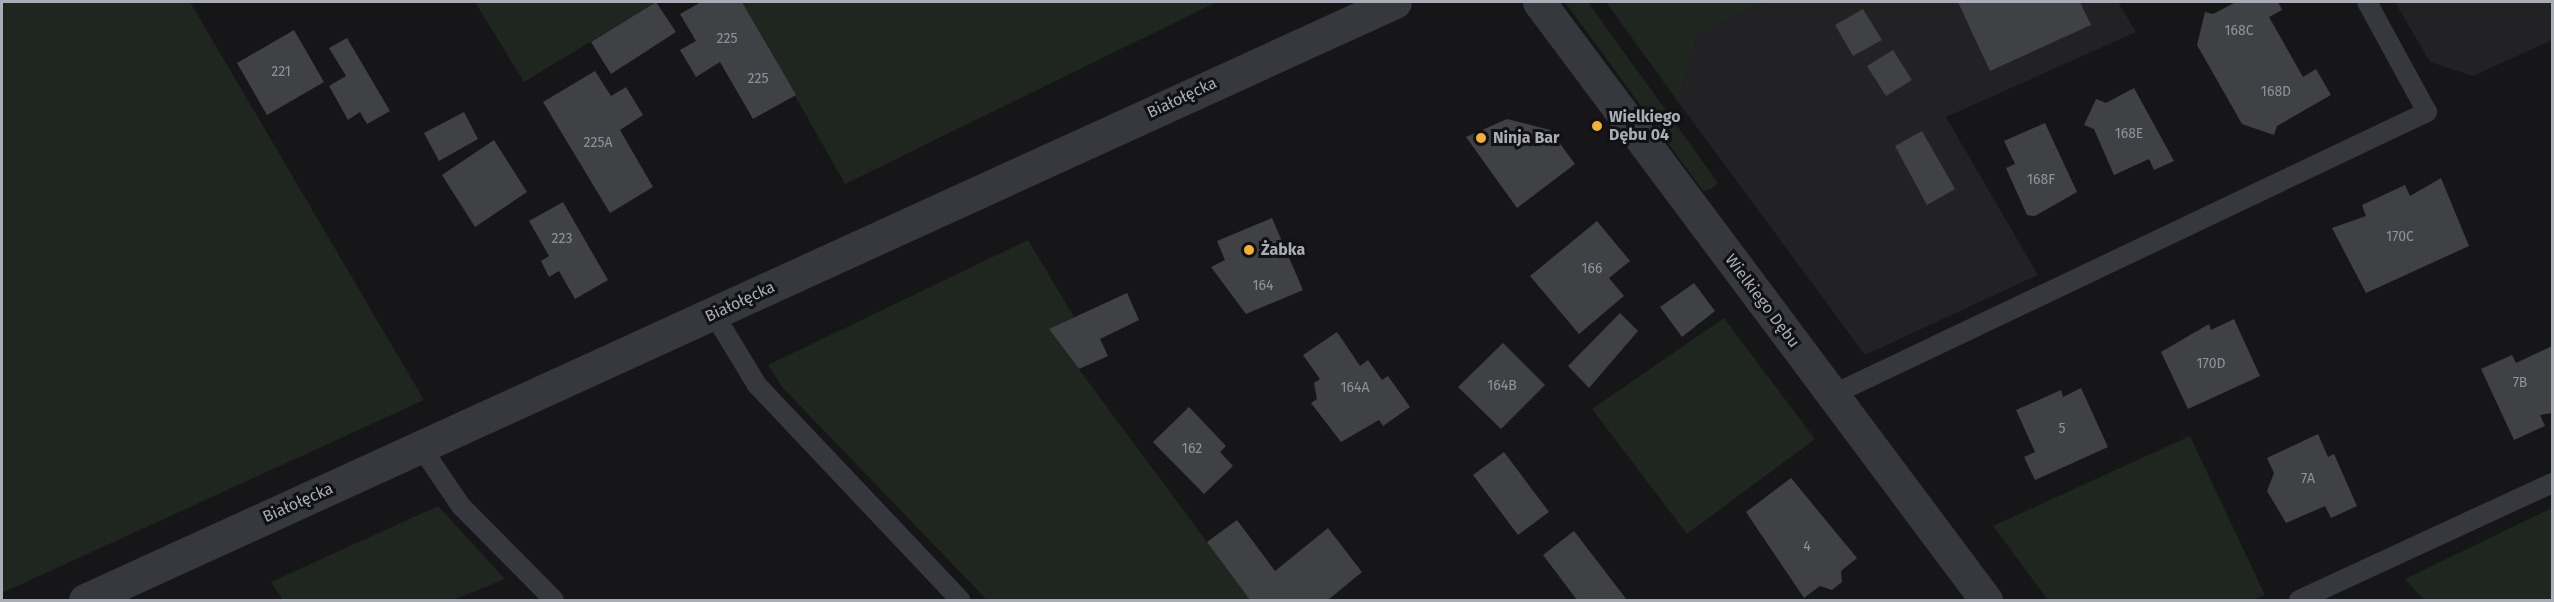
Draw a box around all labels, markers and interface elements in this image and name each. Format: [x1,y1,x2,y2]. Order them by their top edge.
house number: 168C [2224,23,2254,39]
house number: 225 [717,31,737,47]
house number: 221 [271,64,291,80]
house number: 225 [748,71,768,87]
street label: Białołęcka [1144,73,1220,123]
house number: 168D [2261,84,2291,100]
place label: Wielkiego Dębu 04 [1609,107,1681,145]
marker: Wielkiego Dębu 04 [1590,119,1604,133]
house number: 168E [2115,126,2143,142]
place label: Ninja Bar [1493,128,1559,148]
marker: Ninja Bar [1474,131,1488,145]
house number: 225A [584,135,612,151]
house number: 168F [2027,172,2055,188]
house number: 170C [2386,229,2414,245]
house number: 223 [552,231,572,247]
place label: Żabka [1261,240,1305,260]
marker: Żabka [1242,243,1256,257]
street label: Wielkiego Dębu [1721,250,1803,352]
house number: 166 [1582,261,1602,277]
street label: Białołęcka [702,277,778,327]
house number: 164 [1253,278,1273,294]
house number: 170D [2197,356,2225,372]
house number: 7B [2513,375,2527,391]
house number: 164B [1487,378,1517,394]
house number: 164A [1341,380,1369,396]
house number: 5 [2058,421,2066,437]
house number: 162 [1182,441,1202,457]
house number: 7A [2301,471,2315,487]
street label: Białołęcka [260,479,336,527]
house number: 4 [1803,539,1811,555]

